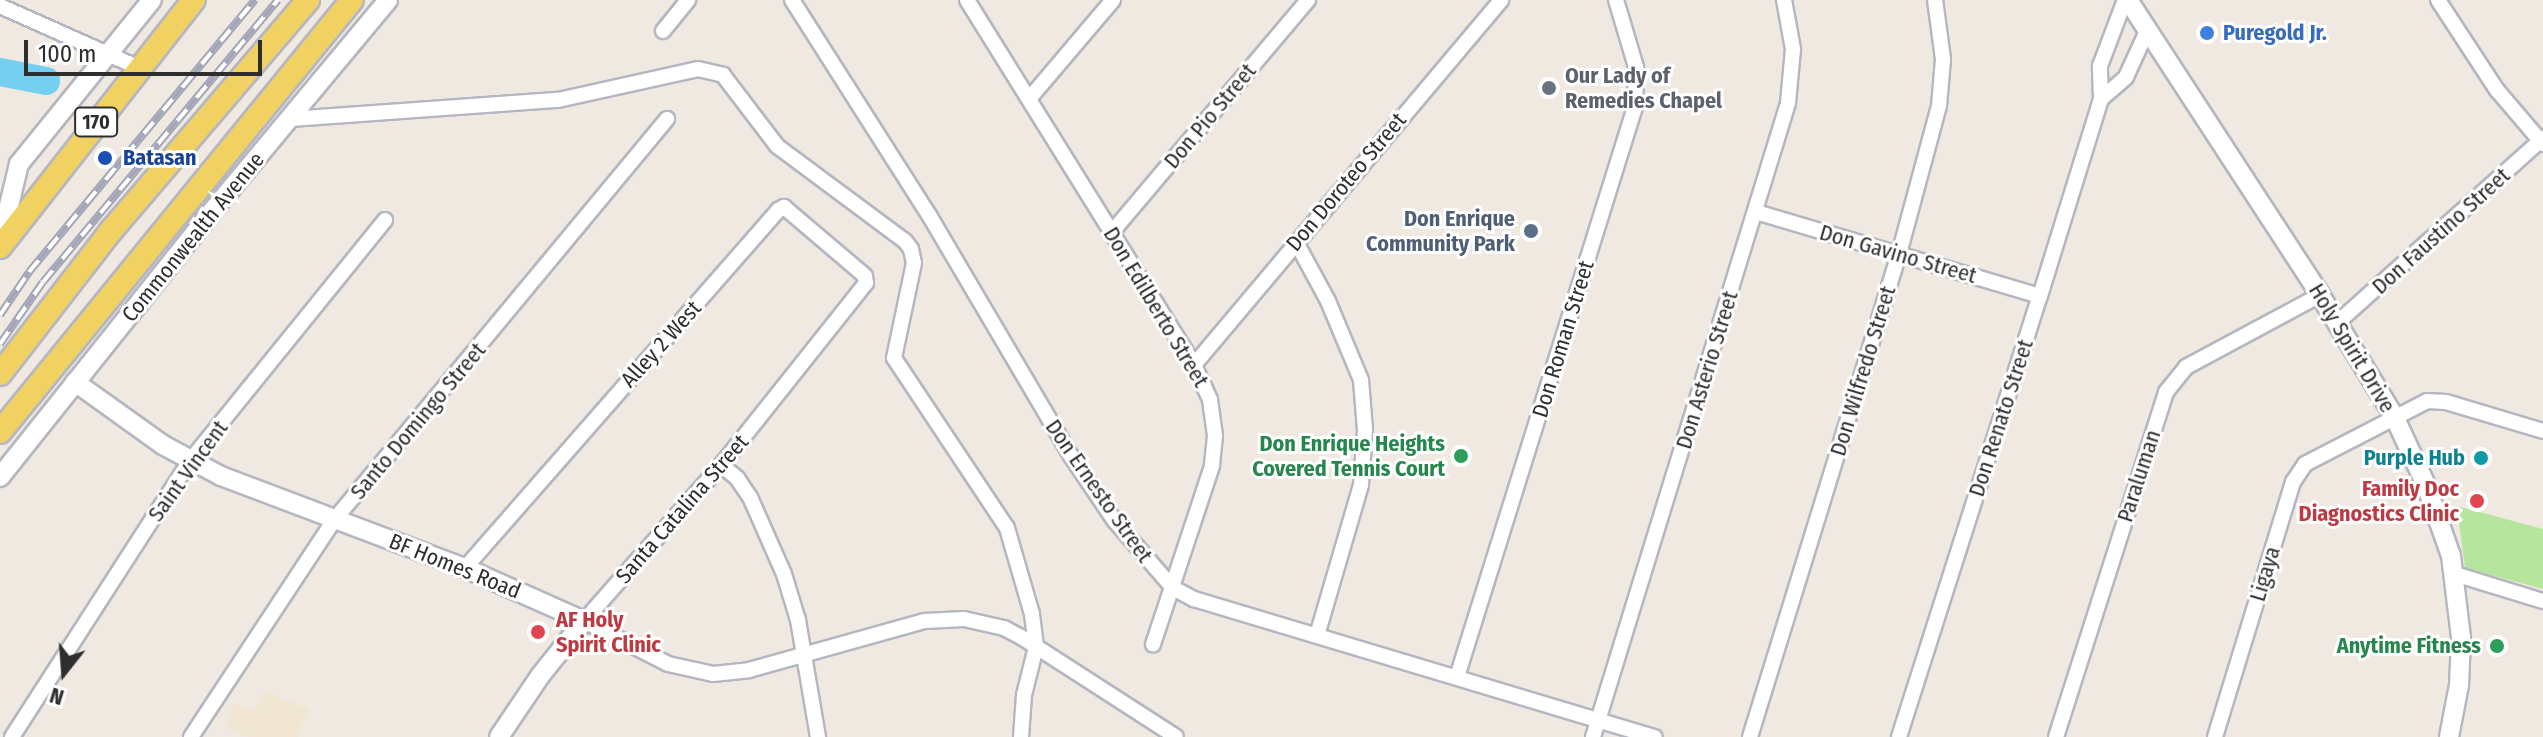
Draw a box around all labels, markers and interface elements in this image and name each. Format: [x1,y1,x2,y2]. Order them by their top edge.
place label: Puregold Jr. [2223,20,2327,46]
scale bar [28,24,266,74]
marker: Puregold Jr. [2198,24,2216,42]
text: 100 m [38,40,96,68]
street label: Don Pio Street [1158,58,1262,174]
place label: Our Lady of Remedies Chapel [1565,62,1722,114]
marker: Our Lady of Remedies Chapel [1540,79,1558,97]
road number: 170 [74,106,118,138]
street label: Don Doroteo Street [1280,107,1412,257]
place label: Batasan [123,145,197,171]
marker: Batasan [94,147,116,169]
street label: Commonwealth Avenue [116,147,270,327]
street label: Don Faustino Street [2367,162,2515,300]
place label: Don Enrique Community Park [1366,205,1515,256]
street label: Don Gavino Street [1817,219,1979,289]
street label: Don Edilberto Street [1098,222,1214,392]
marker: Don Enrique Community Park [1522,222,1540,240]
street label: Don Roman Street [1527,257,1599,421]
street label: Holy Spirit Drive [2303,279,2401,417]
street label: Don Wilfredo Street [1825,283,1901,459]
street label: Don Asterio Street [1670,288,1744,452]
street label: Alley 2 West [615,295,707,393]
street label: Don Renato Street [1963,336,2039,500]
street label: Santo Domingo Street [345,337,491,505]
street label: Don Ernesto Street [1040,414,1158,568]
street label: Saint Vincent [143,415,233,527]
street label: Paraluman [2112,427,2166,525]
street label: Santa Catalina Street [610,429,754,589]
place label: Don Enrique Heights Covered Tennis Court [1252,430,1445,482]
place label: Purple Hub [2364,445,2465,471]
marker: Don Enrique Heights Covered Tennis Court [1452,447,1470,465]
marker: Purple Hub [2472,449,2490,467]
place label: Family Doc Diagnostics Clinic [2299,475,2459,526]
marker: Family Doc Diagnostics Clinic [2466,490,2488,512]
street label: BF Homes Road [385,528,525,604]
street label: Ligaya [2244,543,2286,605]
place label: AF Holy Spirit Clinic [556,606,661,658]
marker: AF Holy Spirit Clinic [527,621,549,643]
north arrow [24,633,104,713]
place label: Anytime Fitness [2337,633,2481,659]
marker: Anytime Fitness [2488,637,2506,655]
text: N [47,682,67,711]

